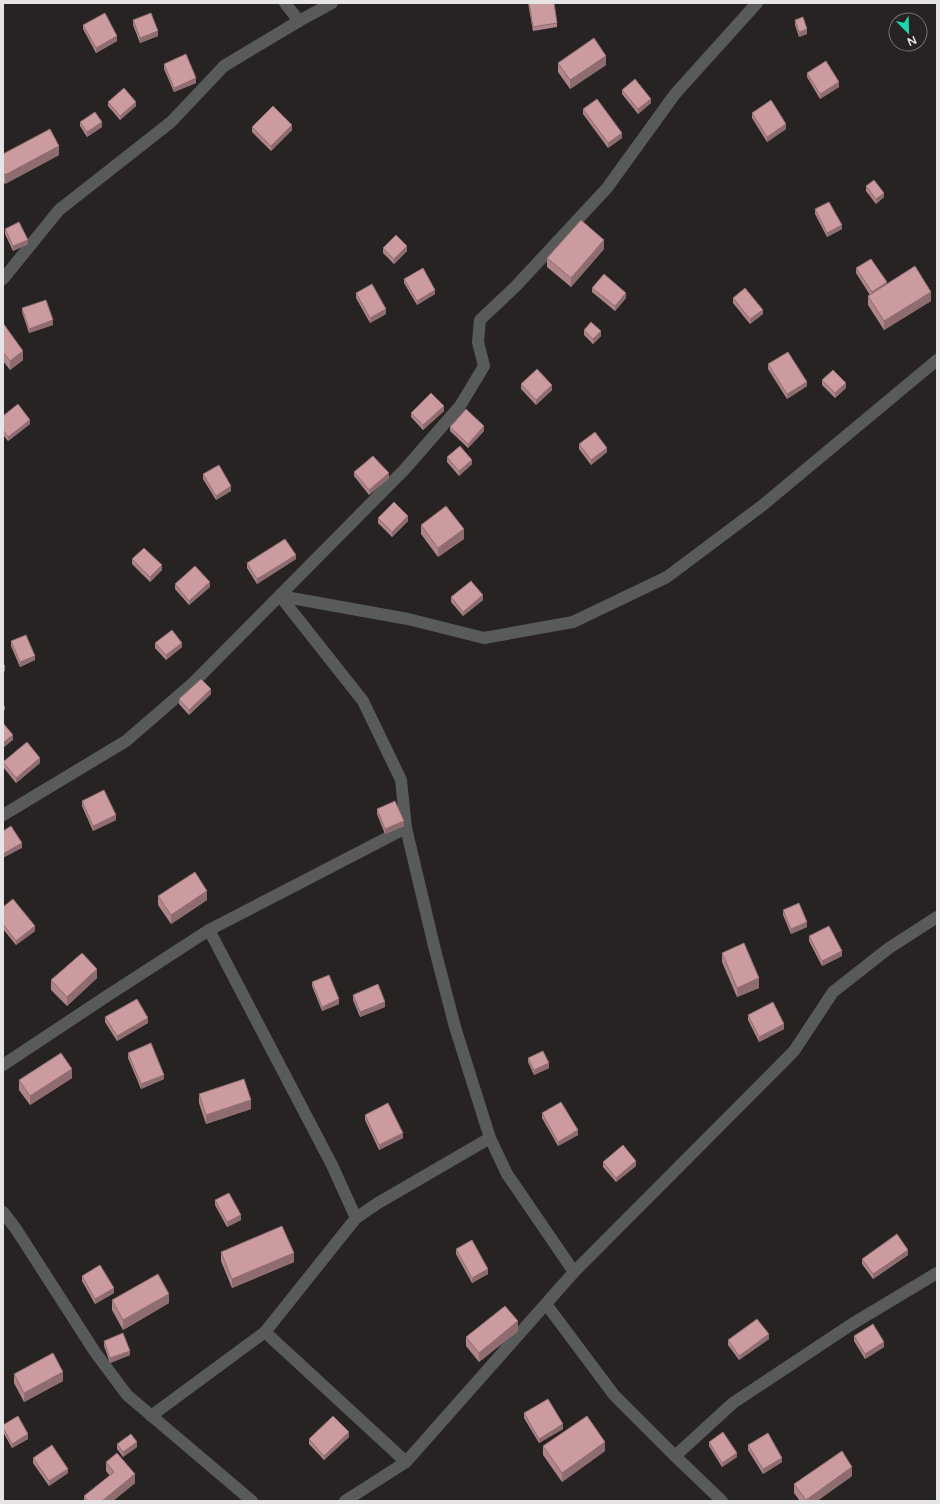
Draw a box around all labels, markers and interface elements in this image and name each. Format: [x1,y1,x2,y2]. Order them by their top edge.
north arrow [888,12,928,52]
text: N [905,33,918,48]

